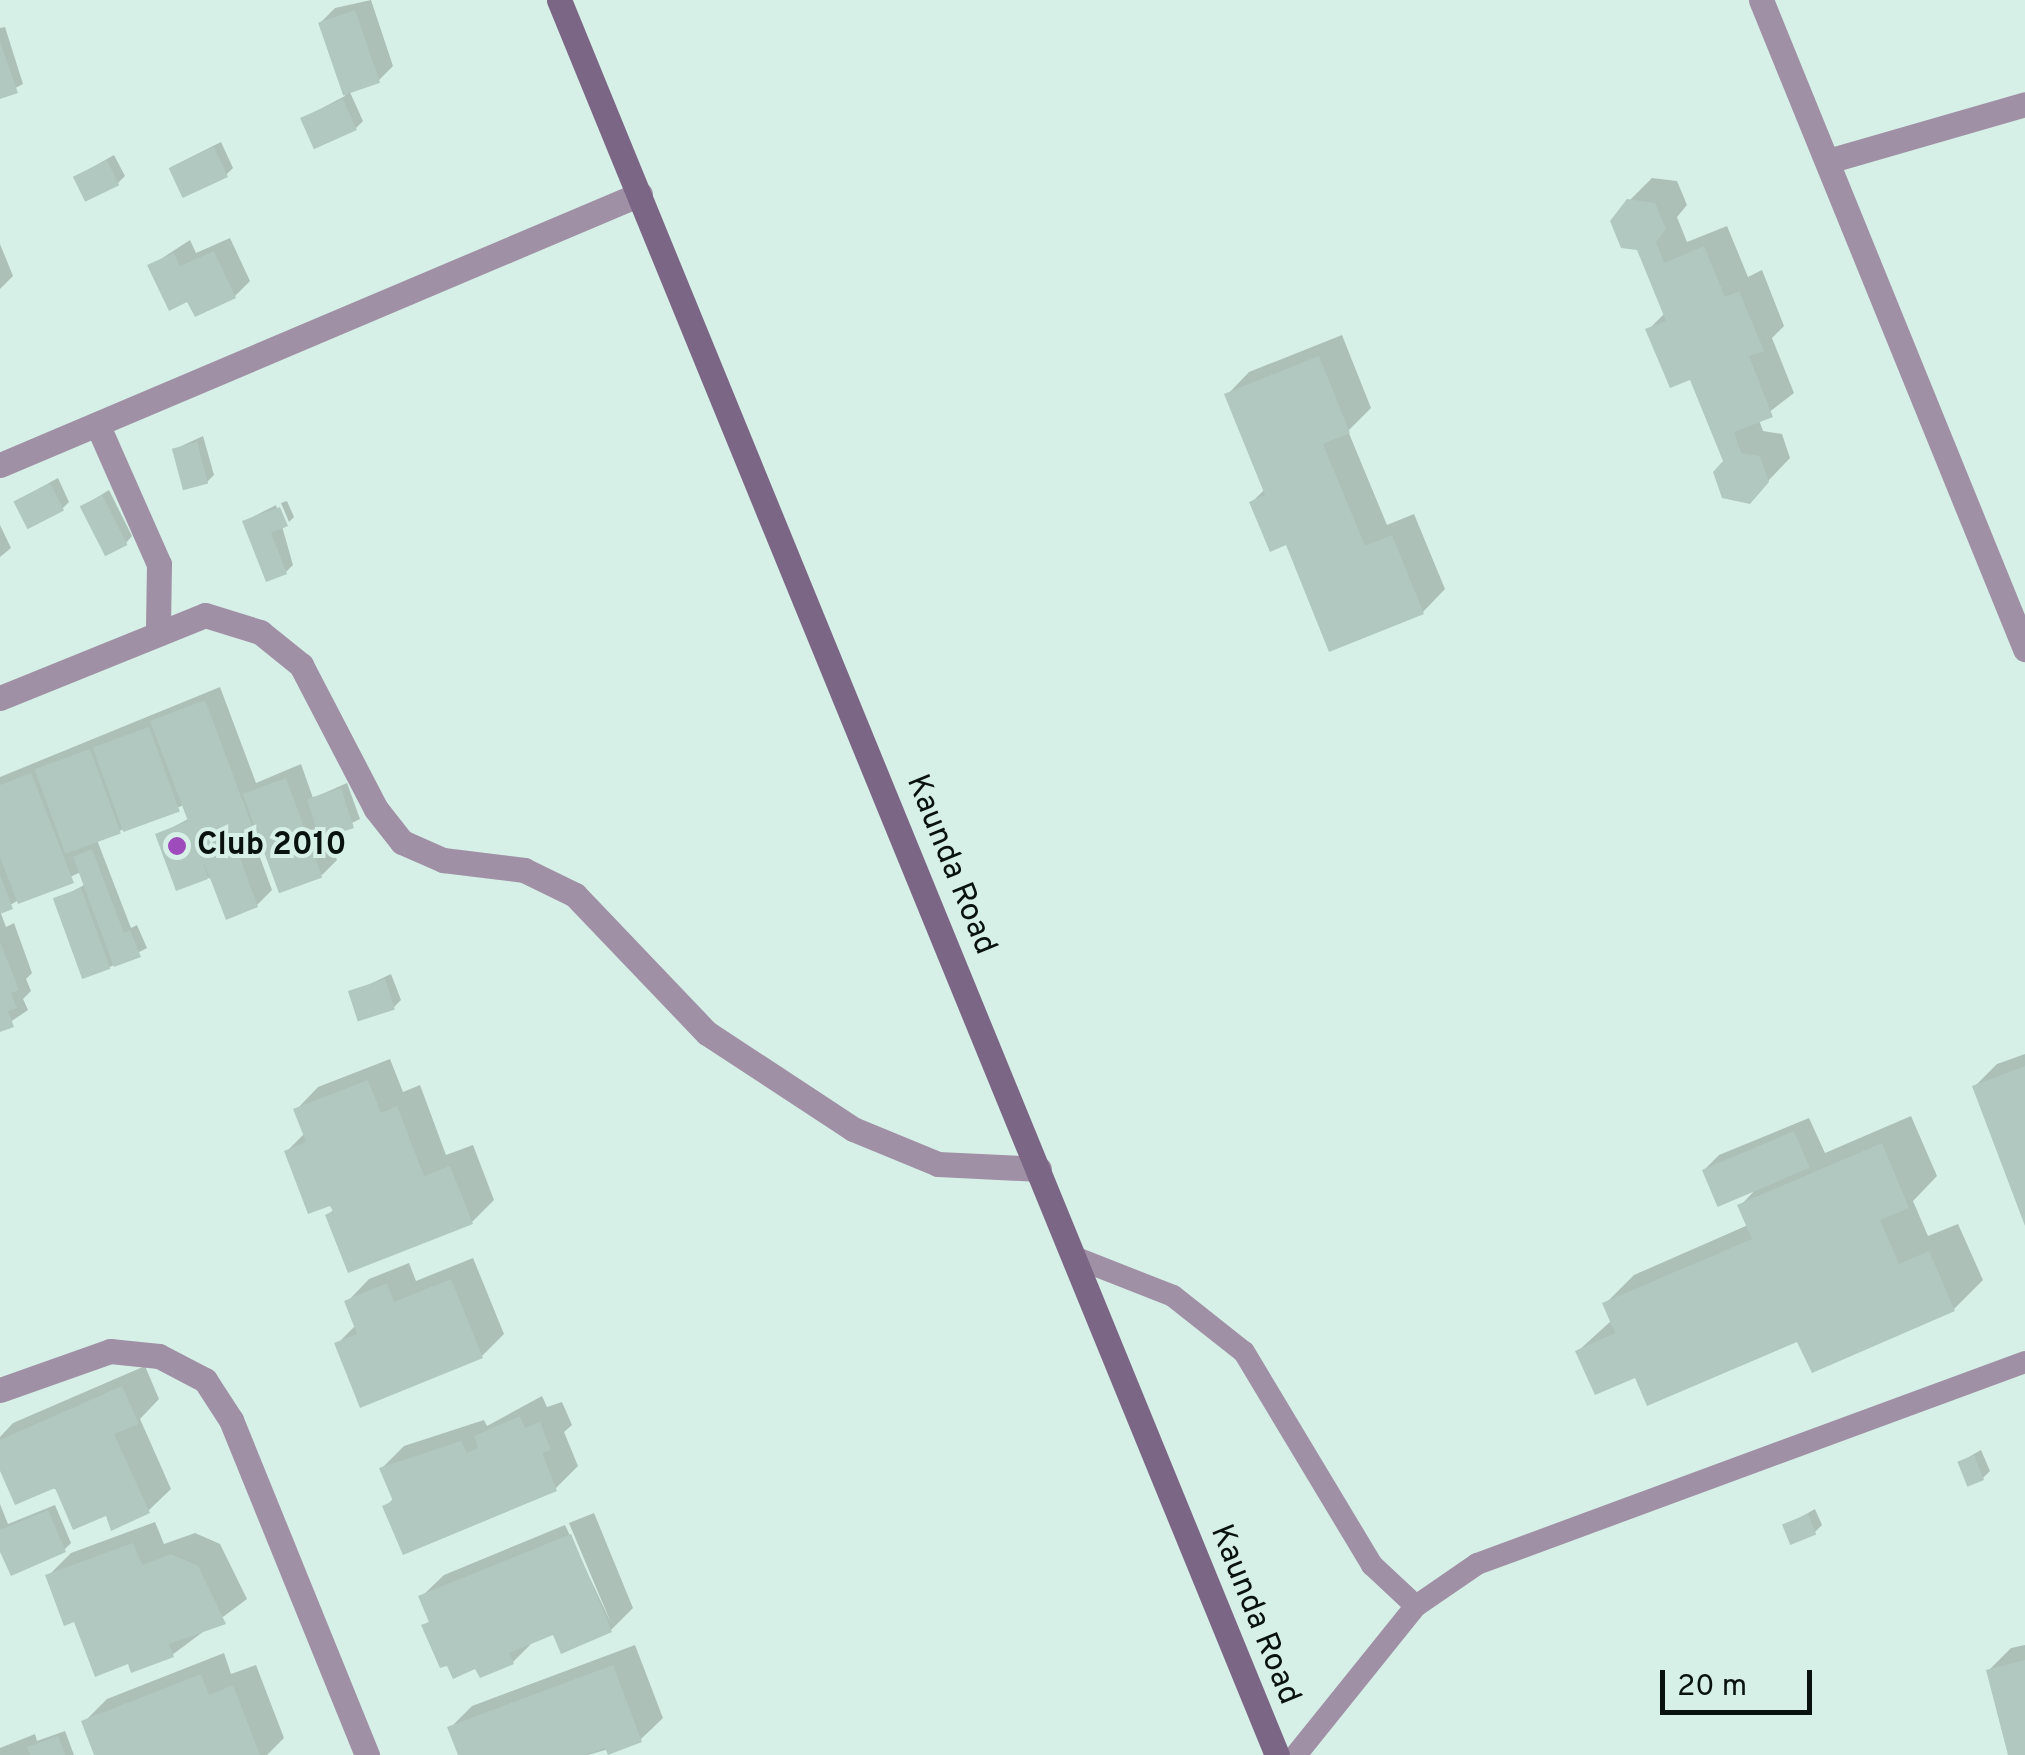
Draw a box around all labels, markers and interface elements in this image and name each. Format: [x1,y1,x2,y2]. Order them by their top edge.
street label: Kaunda Road [896,769,1004,961]
place label: Club 2010 [197,827,347,865]
marker: Club 2010 [166,835,188,857]
street label: Kaunda Road [1200,1519,1308,1711]
scale bar [1665,1650,1818,1712]
text: 20 m [1677,1669,1747,1706]

